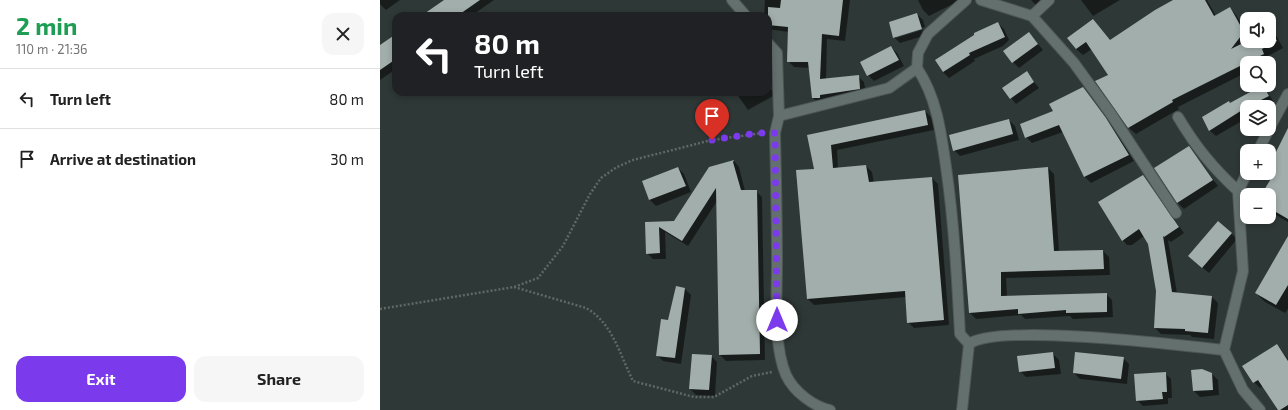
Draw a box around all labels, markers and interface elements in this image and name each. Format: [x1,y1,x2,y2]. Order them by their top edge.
text: 2 min [16,11,77,40]
map controls [1240,12,1276,224]
button: sound [1240,12,1276,48]
button: close [322,13,364,55]
text: 80 m [474,26,540,60]
icon: left [408,28,460,80]
text: 110 m · 21:36 [16,41,88,57]
button: search [1240,56,1276,92]
text: Turn left [474,60,544,82]
icon: left [16,88,38,110]
text: Turn left [50,90,111,108]
text: 80 m [329,90,364,108]
pin [695,99,729,140]
button: layers [1240,100,1276,136]
icon: arrive [701,105,723,127]
button: + [1240,144,1276,180]
icon: arrive [16,148,38,170]
text: Arrive at destination [50,150,196,168]
text: 30 m [330,150,364,168]
button: − [1240,188,1276,224]
position arrow [756,299,798,341]
button: Exit [16,356,186,402]
button: Share [194,356,364,402]

